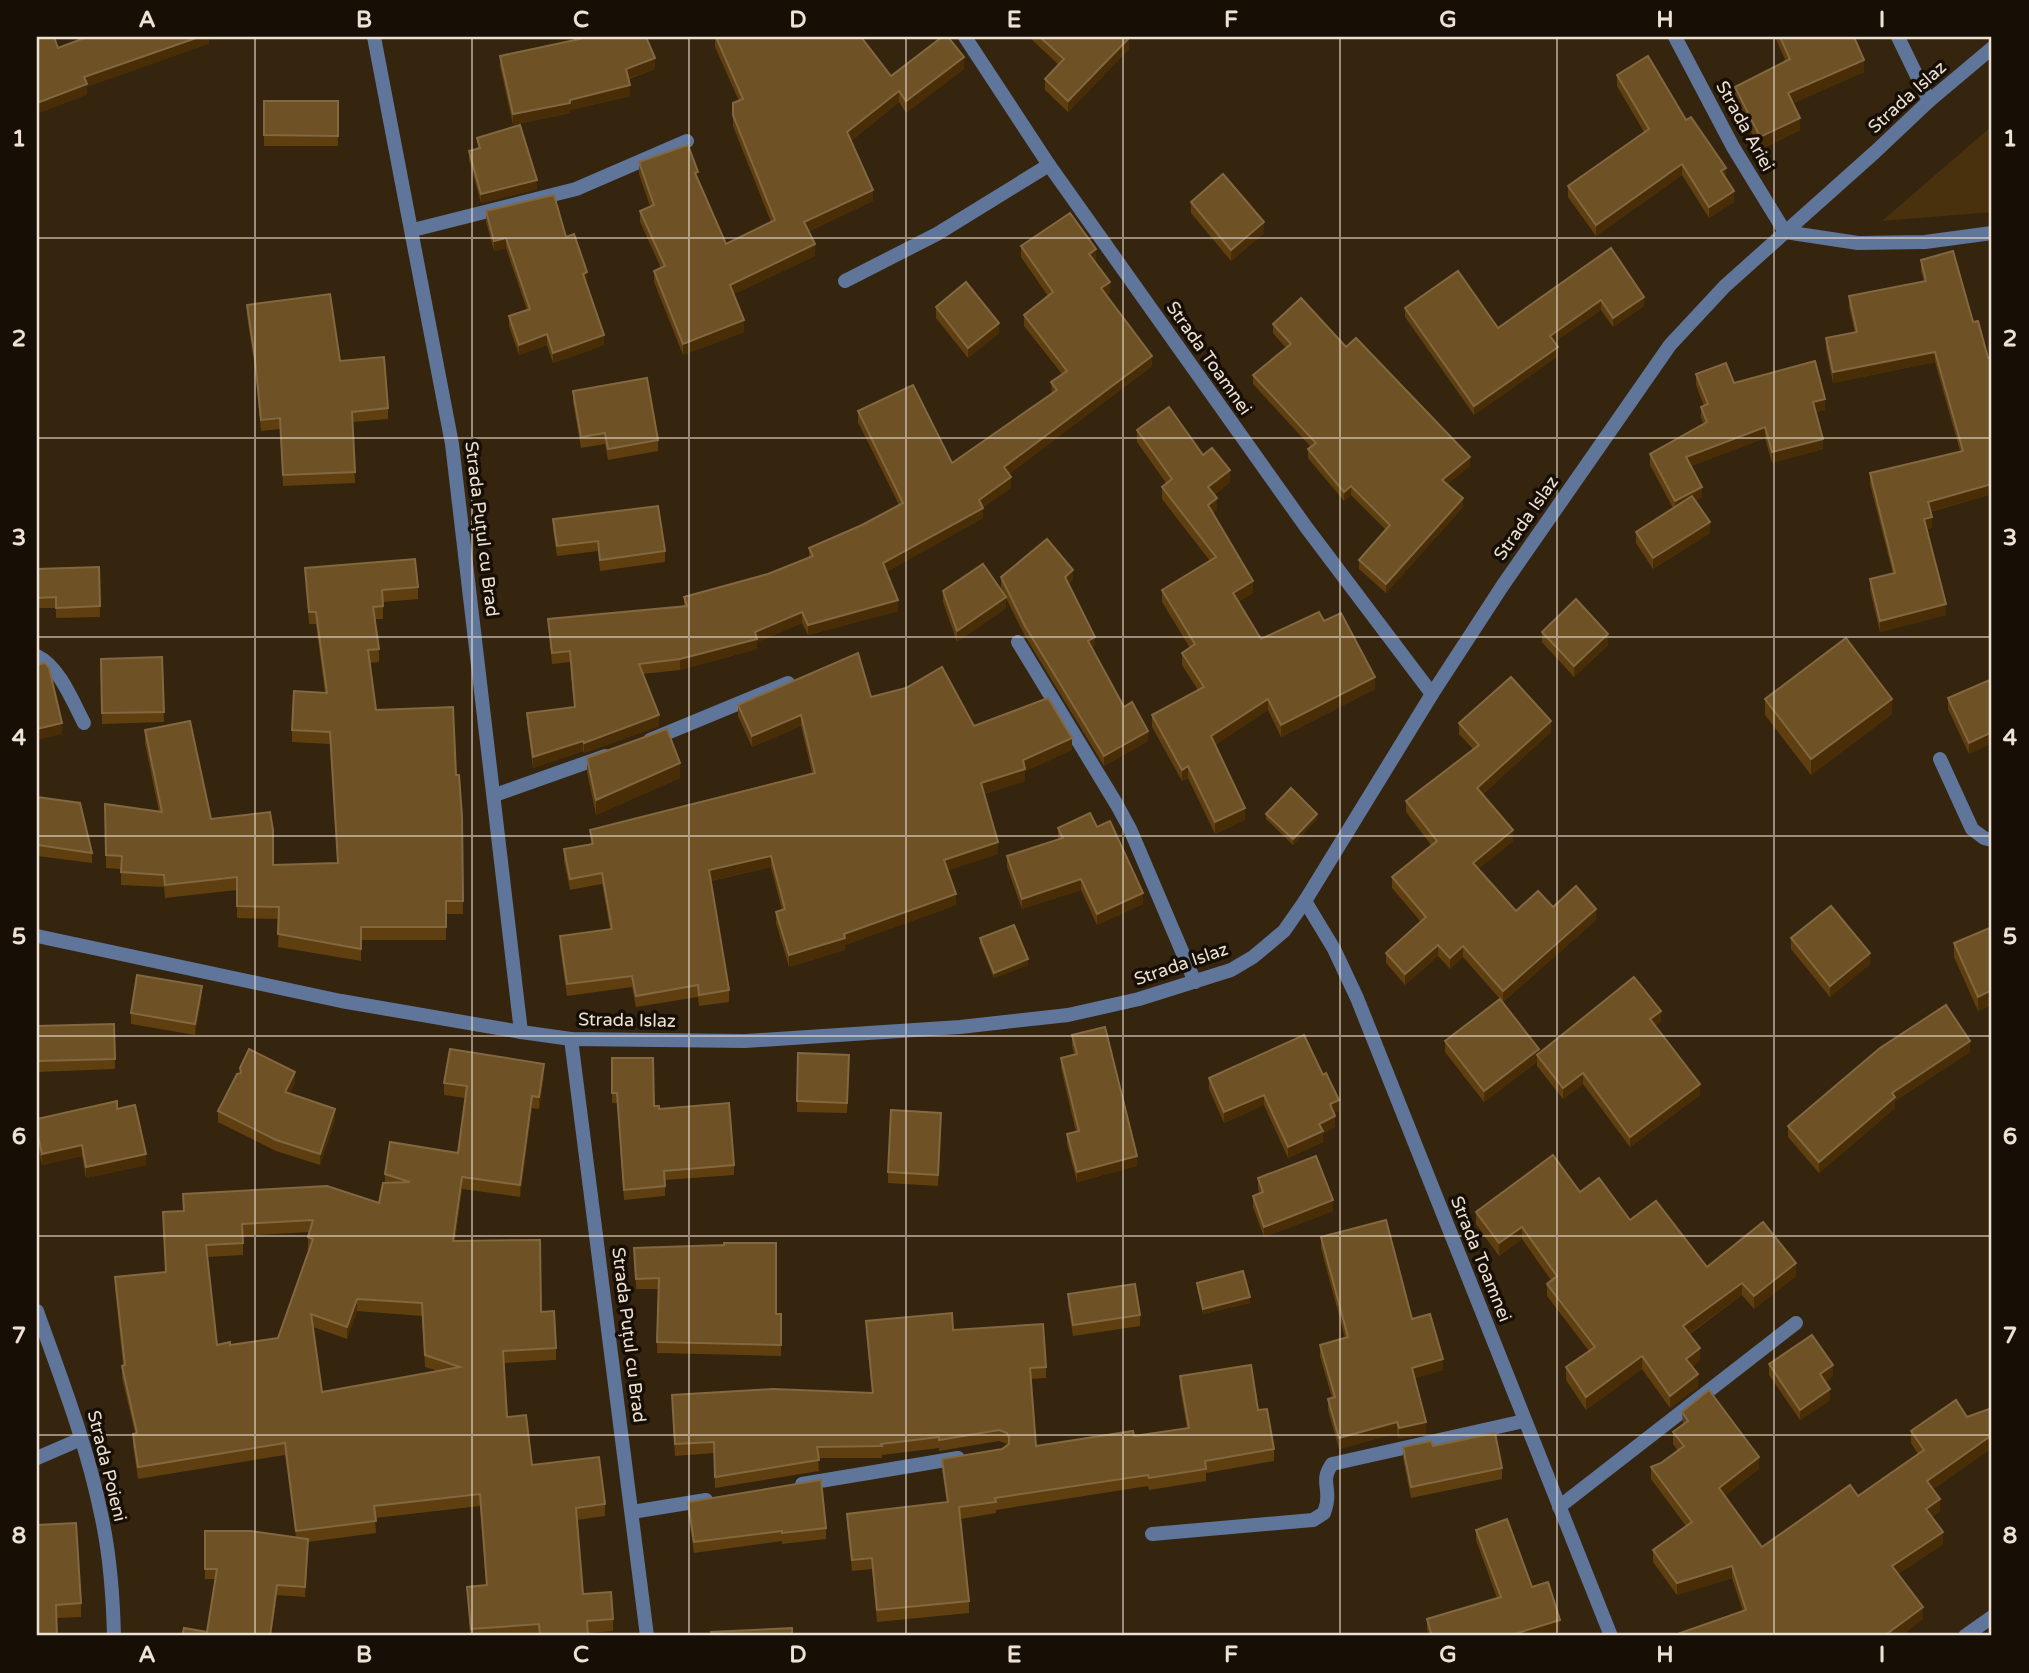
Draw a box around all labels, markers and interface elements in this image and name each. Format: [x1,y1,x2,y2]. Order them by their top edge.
text: A [138,6,156,34]
text: B [356,6,372,34]
text: C [573,6,589,34]
text: D [789,6,807,34]
text: E [1007,6,1021,34]
text: F [1224,6,1238,34]
text: G [1439,6,1457,34]
text: H [1656,6,1674,34]
text: I [1879,6,1885,34]
street label: Strada Islaz [1863,56,1951,138]
street label: Strada Ariei [1711,77,1779,175]
text: 1 [12,125,26,153]
text: 1 [2003,125,2017,153]
street label: Strada Toamnei [1162,297,1256,419]
text: 2 [12,325,26,353]
text: 2 [2003,325,2017,353]
street label: Strada Puțul cu Brad [460,440,504,618]
street label: Strada Islaz [1489,472,1563,564]
text: 3 [12,524,26,552]
text: 3 [2003,524,2017,552]
text: 4 [12,724,27,752]
text: 4 [2003,724,2018,752]
text: 5 [12,923,26,951]
text: 5 [2003,923,2017,951]
street label: Strada Islaz [1131,938,1231,990]
street label: Strada Islaz [578,1008,676,1032]
text: 6 [12,1123,26,1151]
text: 6 [2003,1123,2017,1151]
street label: Strada Toamnei [1446,1193,1516,1325]
street label: Strada Puțul cu Brad [607,1246,651,1424]
text: 7 [12,1322,26,1350]
text: 7 [2003,1322,2017,1350]
street label: Strada Poieni [83,1408,131,1524]
text: 8 [12,1522,26,1550]
text: 8 [2003,1522,2017,1550]
text: A [138,1641,156,1669]
text: B [356,1641,372,1669]
text: C [573,1641,589,1669]
text: D [789,1641,807,1669]
text: E [1007,1641,1021,1669]
text: F [1224,1641,1238,1669]
text: G [1439,1641,1457,1669]
text: H [1656,1641,1674,1669]
text: I [1879,1641,1885,1669]

